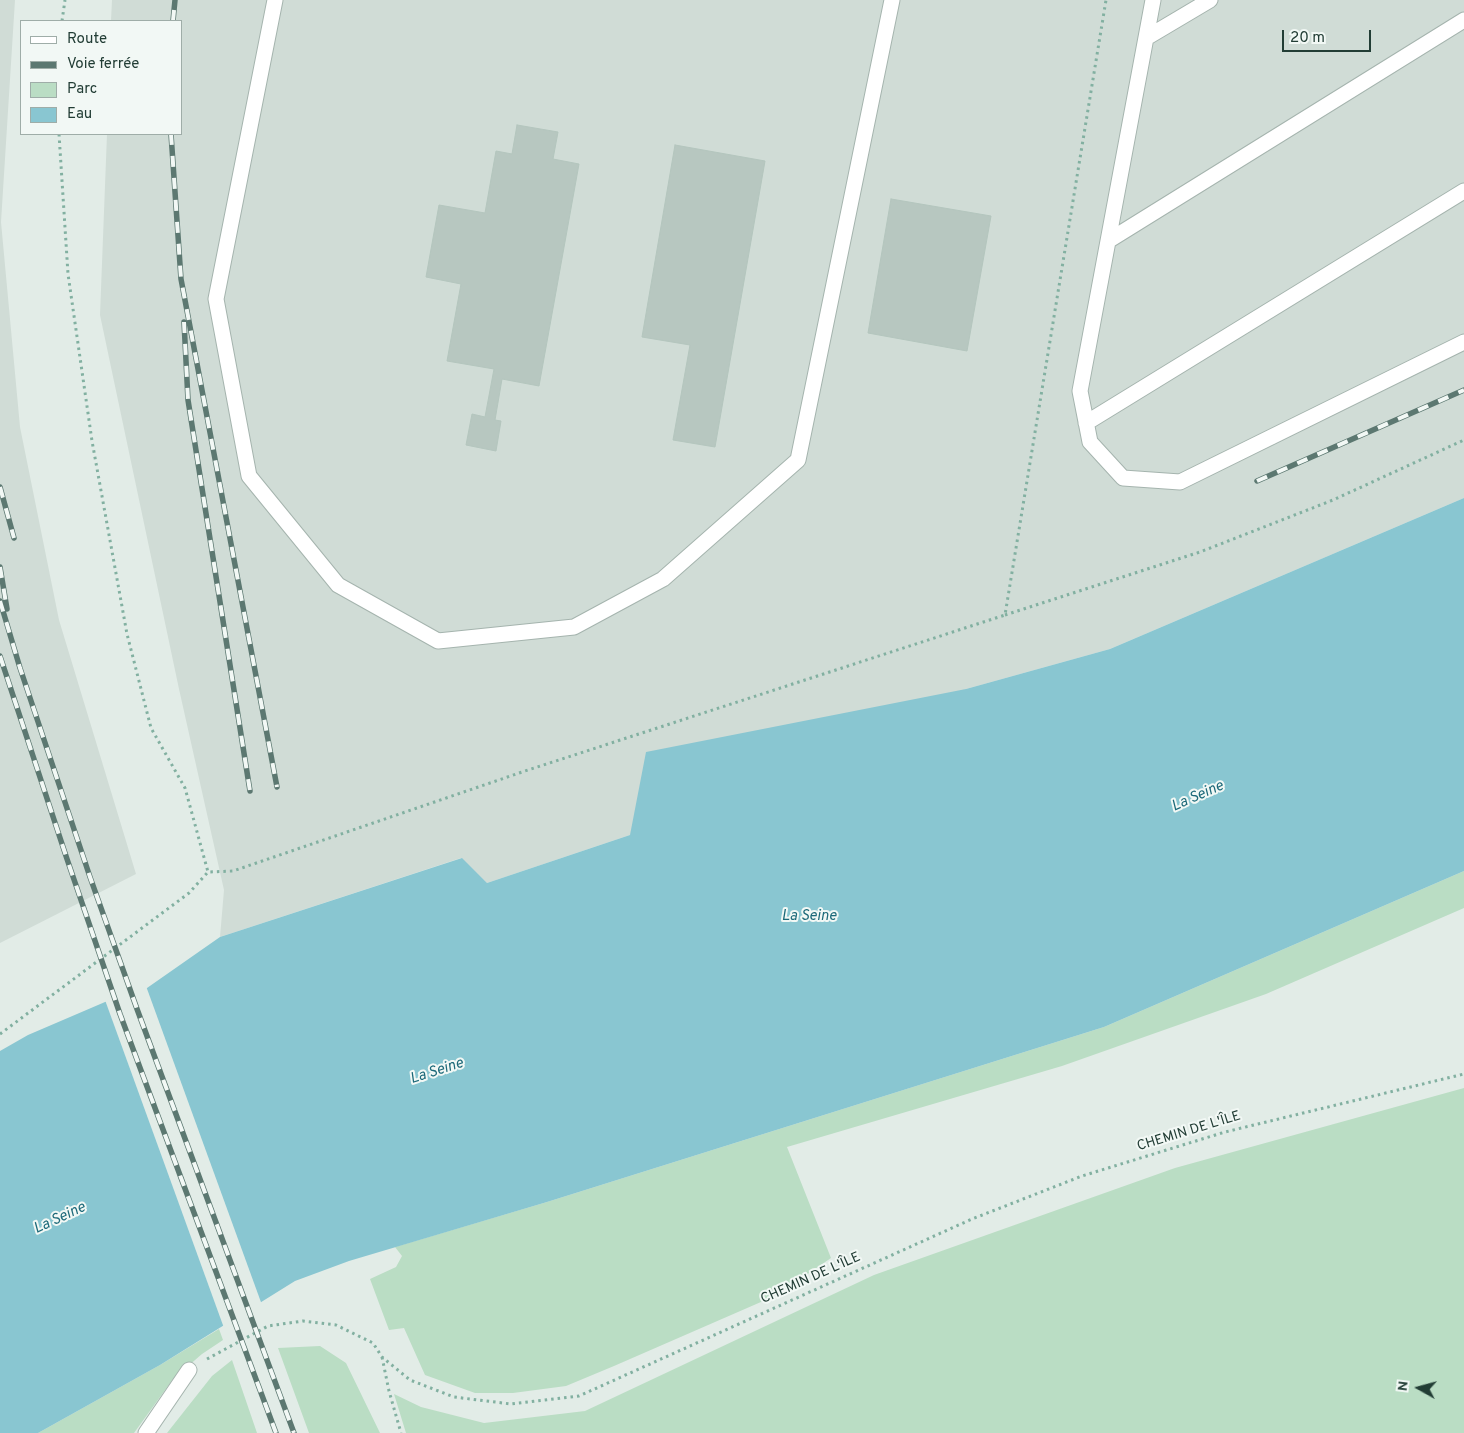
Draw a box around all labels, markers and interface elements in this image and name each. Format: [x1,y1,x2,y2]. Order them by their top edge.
legend [20,20,182,135]
scale bar [1284,20,1373,52]
text: 20 m [1290,29,1325,48]
text: Route [67,30,107,49]
text: Voie ferrée [67,55,139,74]
text: Parc [67,80,97,99]
text: Eau [67,105,92,124]
water label: La Seine [1169,778,1227,816]
water label: La Seine [782,908,836,926]
water label: La Seine [408,1055,466,1089]
street label: CHEMIN DE L'ÎLE [1135,1108,1243,1156]
water label: La Seine [31,1199,89,1239]
street label: CHEMIN DE L'ÎLE [759,1249,863,1309]
north arrow [1394,1363,1444,1413]
text: N [1395,1380,1413,1392]

